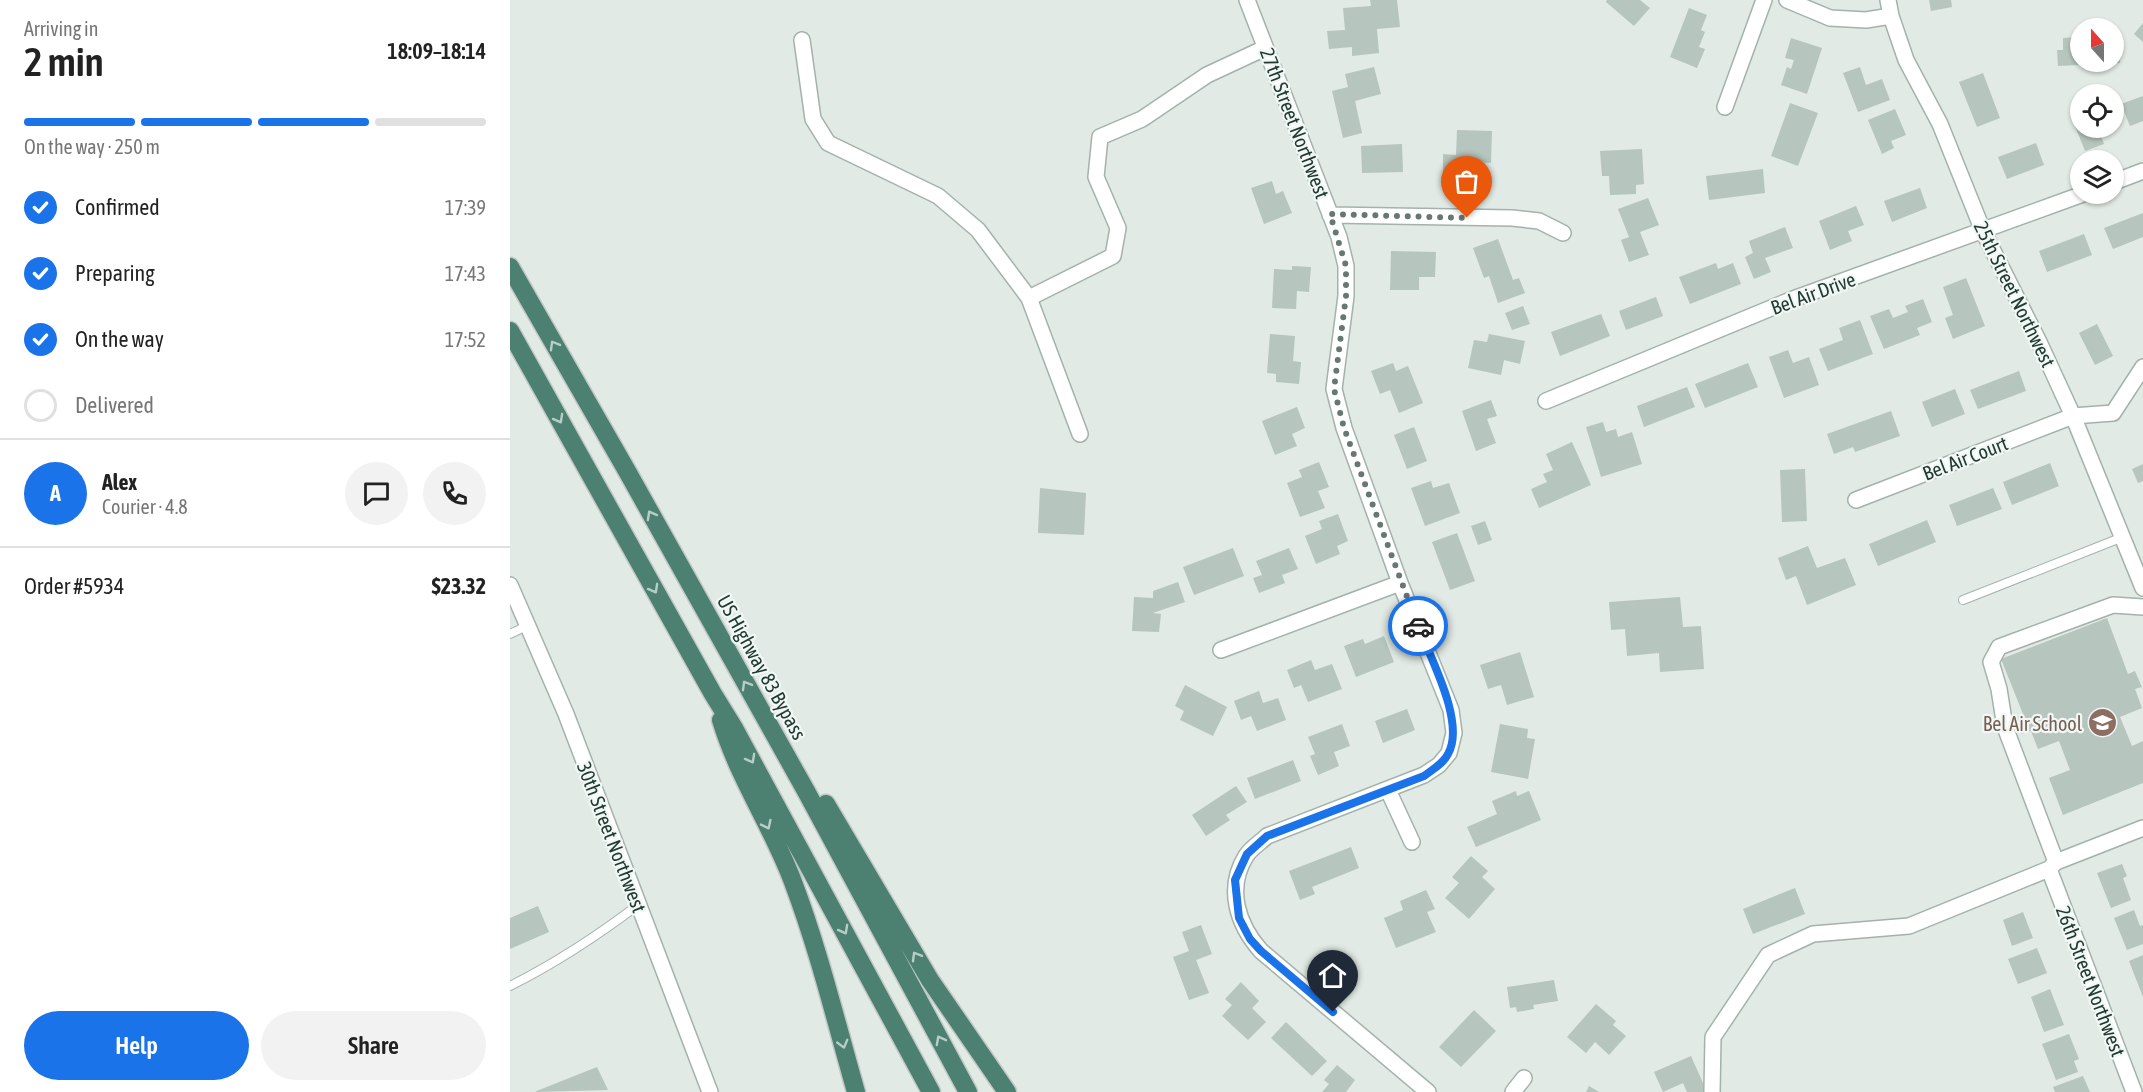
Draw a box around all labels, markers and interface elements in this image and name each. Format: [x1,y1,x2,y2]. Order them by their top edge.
text: Arriving in [24,17,98,40]
north arrow [2070,18,2124,72]
map controls [2070,18,2124,204]
text: 18:09–18:14 [387,38,486,64]
text: 2 min [24,40,104,84]
street label: 27th Street Northwest [1256,44,1334,202]
button: locate [2070,84,2124,138]
text: On the way · 250 m [24,135,160,158]
button: layers [2070,150,2124,204]
pin [1441,156,1492,218]
icon: bag [1450,165,1483,198]
icon: check [24,191,57,224]
text: Confirmed [75,194,160,220]
text: 17:39 [445,196,486,219]
street label: 25th Street Northwest [1970,217,2060,371]
icon: check [24,257,57,290]
text: Preparing [75,260,155,286]
text: 17:43 [445,262,486,285]
street label: Bel Air Drive [1768,267,1858,319]
icon: check [24,323,57,356]
text: On the way [75,326,164,352]
text: 17:52 [445,328,486,351]
one-way arrow [550,341,562,351]
text: Delivered [75,392,154,418]
one-way arrow [552,413,563,423]
street label: Bel Air Court [1919,431,2011,485]
button: chat [345,462,408,525]
button: phone [423,462,486,525]
text: Alex [102,469,137,495]
text: A [50,480,61,506]
text: Courier · 4.8 [102,495,188,518]
one-way arrow [647,510,658,521]
text: Order #5934 [24,573,124,599]
text: $23.32 [431,573,486,599]
one-way arrow [647,583,658,593]
street label: US Highway 83 Bypass [713,591,811,743]
courier [1388,596,1448,656]
icon: car [1402,610,1435,643]
one-way arrow [742,681,753,691]
school or university icon: Bel Air School [2087,707,2119,739]
place label: Bel Air School [1983,712,2083,735]
one-way arrow [744,752,755,763]
street label: 30th Street Northwest [573,758,651,916]
one-way arrow [760,819,772,830]
street label: 26th Street Northwest [2052,902,2130,1060]
one-way arrow [837,924,848,934]
pin [1307,950,1358,1012]
one-way arrow [912,952,923,962]
icon: home [1316,959,1349,992]
button: Help [24,1011,249,1080]
button: Share [261,1011,486,1080]
one-way arrow [936,1036,947,1047]
one-way arrow [836,1038,848,1049]

